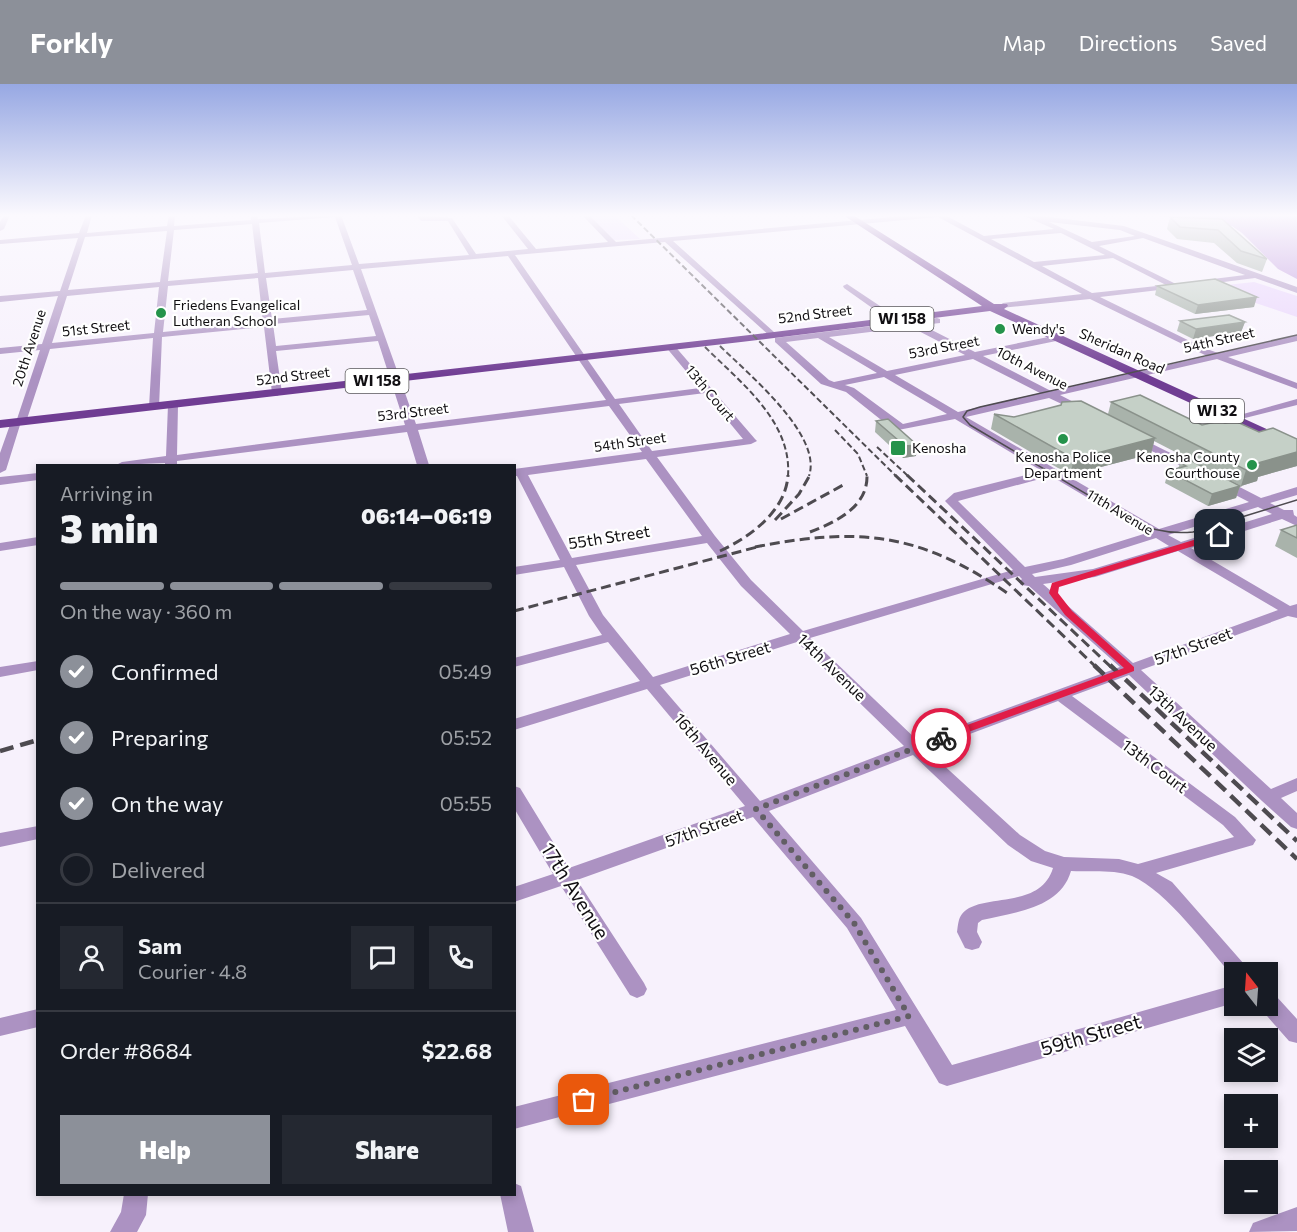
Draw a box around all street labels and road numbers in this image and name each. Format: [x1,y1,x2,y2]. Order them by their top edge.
street label: 52nd Street [777,301,853,326]
street label: 20th Avenue [8,307,49,389]
road number: WI 158 [870,307,934,331]
street label: 51st Street [61,315,131,340]
street label: 54th Street [1182,323,1256,356]
street label: Sheridan Road [1077,324,1168,377]
street label: 53rd Street [907,331,981,362]
street label: 10th Avenue [994,342,1071,393]
street label: 13th Court [682,361,739,424]
street label: 52nd Street [255,363,331,388]
road number: WI 158 [346,369,409,393]
street label: 53rd Street [376,399,450,424]
road number: WI 32 [1190,399,1244,423]
street label: 54th Street [593,428,667,455]
street label: 11th Avenue [1084,485,1157,538]
street label: 55th Street [567,521,652,552]
street label: 57th Street [1151,622,1235,668]
street label: 14th Avenue [794,629,871,704]
street label: 56th Street [687,636,773,679]
street label: 13th Avenue [1145,681,1222,755]
street label: 16th Avenue [671,709,742,789]
street label: 13th Court [1119,735,1192,797]
street label: 57th Street [662,804,746,850]
street label: 17th Avenue [537,838,615,943]
street label: 59th Street [1038,1008,1144,1060]

